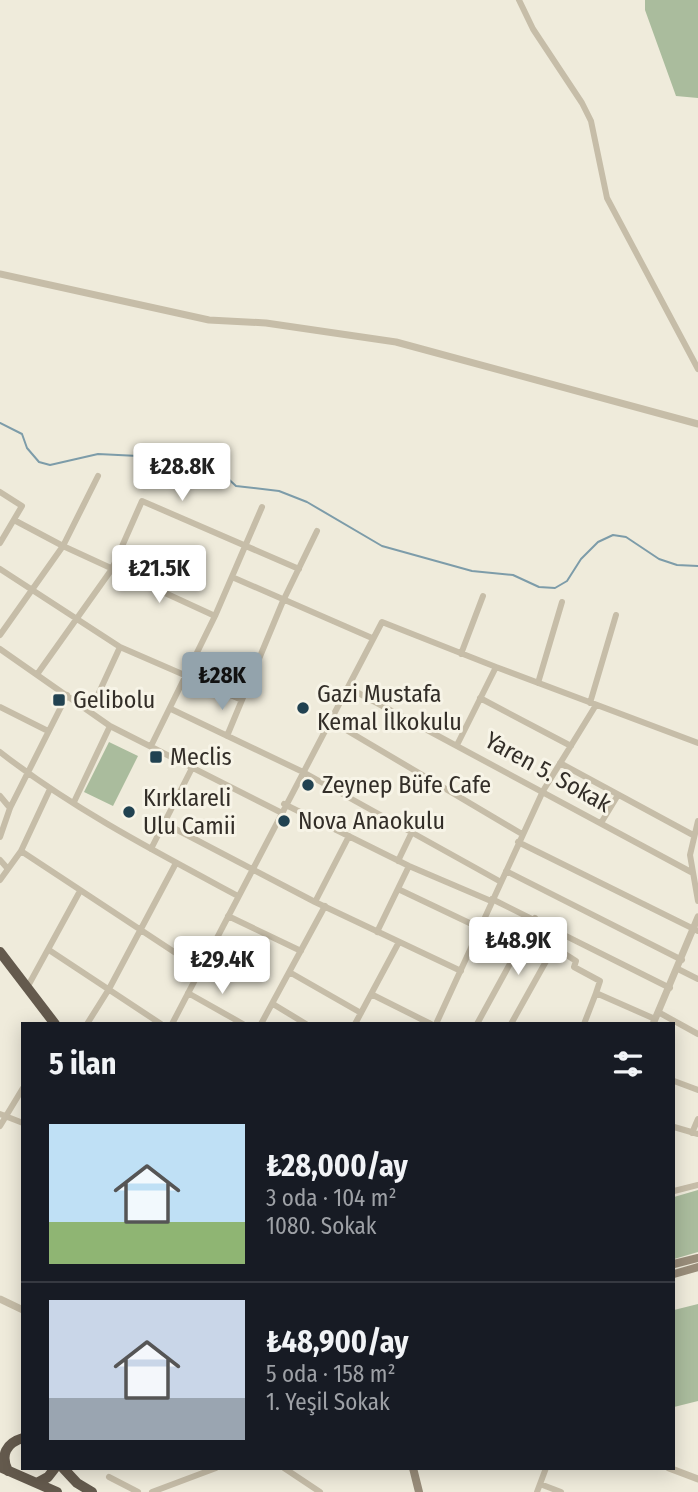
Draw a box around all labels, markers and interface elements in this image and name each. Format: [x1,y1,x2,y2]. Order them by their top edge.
pin: ₺28.8K [125,444,239,503]
text: ₺28.8K [149,452,215,480]
pin: ₺21.5K [102,546,216,605]
text: ₺21.5K [128,554,190,582]
pin: ₺28K [181,652,263,712]
text: ₺28K [198,661,246,689]
place label: Gazi Mustafa Kemal İlkokulu [317,680,462,736]
place label: Gelibolu [73,686,155,714]
marker: Gelibolu [51,692,67,708]
marker: Gazi Mustafa Kemal İlkokulu [295,700,311,716]
street label: Yaren 5. Sokak [480,726,617,819]
place label: Meclis [170,743,232,771]
marker: Meclis [148,749,164,765]
place label: Zeynep Büfe Cafe [322,771,491,799]
marker: Zeynep Büfe Cafe [300,777,316,793]
place label: Kırklareli Ulu Camii [143,784,236,840]
marker: Kırklareli Ulu Camii [121,804,137,820]
place label: Nova Anaokulu [298,807,445,835]
marker: Nova Anaokulu [276,813,292,829]
pin: ₺48.9K [461,918,575,977]
text: ₺48.9K [485,926,551,954]
pin: ₺29.4K [165,936,279,996]
text: ₺29.4K [190,945,254,973]
icon: filters [609,1045,647,1083]
text: 5 ilan [49,1046,116,1082]
text: ₺28,000/ay [266,1148,408,1184]
icon: home [105,1152,189,1236]
text: 3 oda · 104 m² [266,1184,397,1212]
text: 1080. Sokak [266,1212,377,1240]
text: ₺48,900/ay [266,1324,408,1360]
icon: home [105,1328,189,1412]
text: 5 oda · 158 m² [266,1360,396,1388]
text: 1. Yeşil Sokak [266,1388,390,1416]

